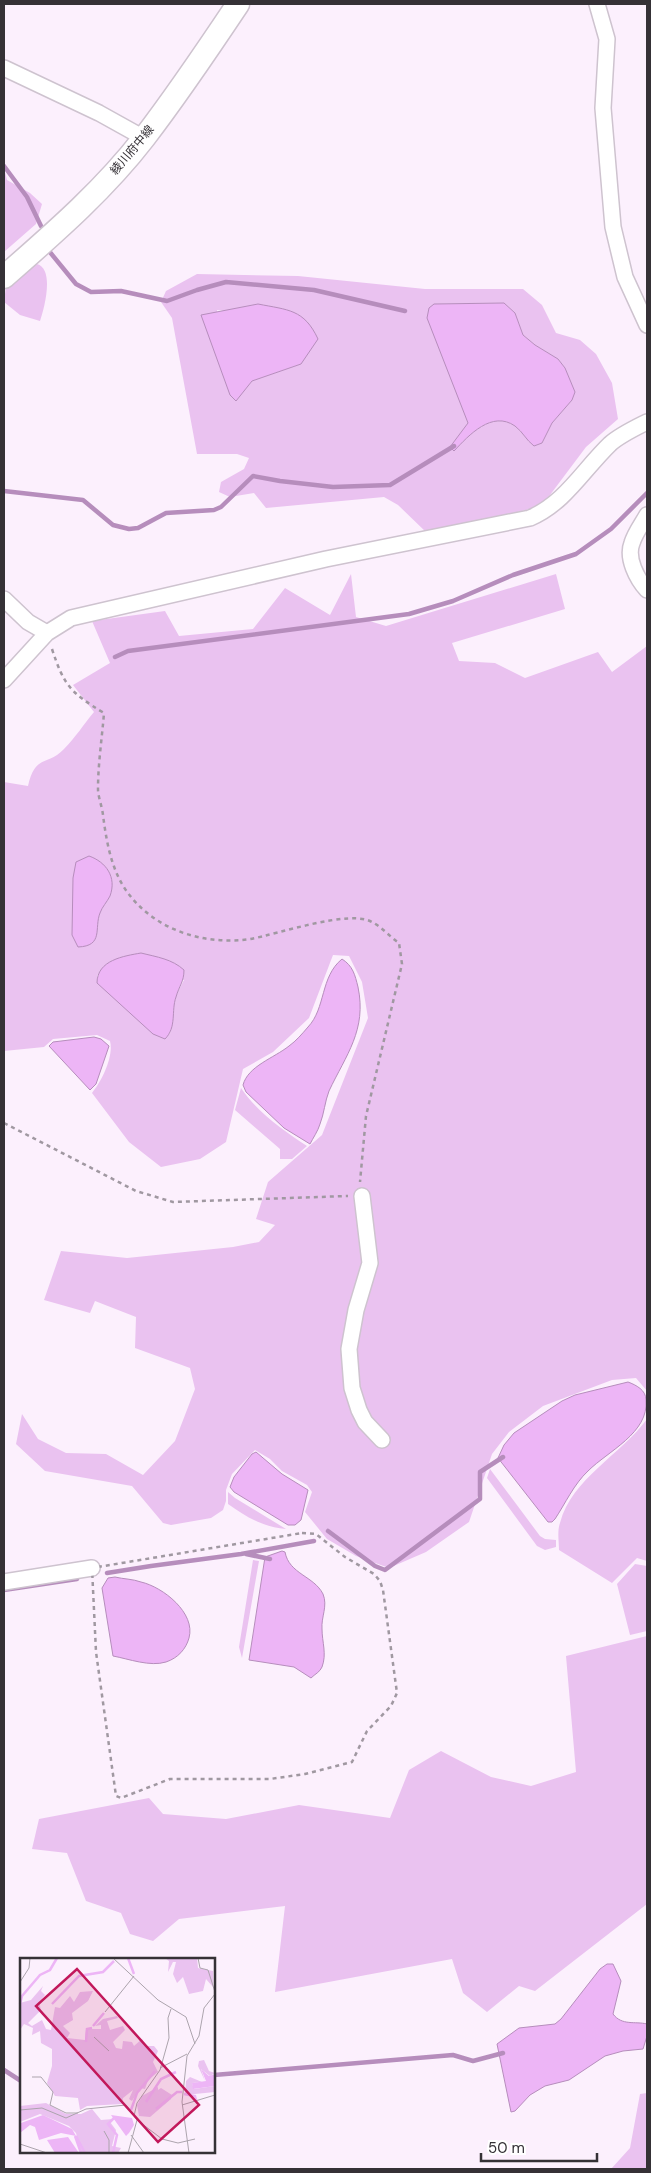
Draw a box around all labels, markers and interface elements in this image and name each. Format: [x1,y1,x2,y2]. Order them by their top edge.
street label: 綾川府中線 [107,122,157,178]
inset map [20,1958,215,2153]
scale bar [481,2130,597,2162]
text: 50 m [488,2138,525,2158]

